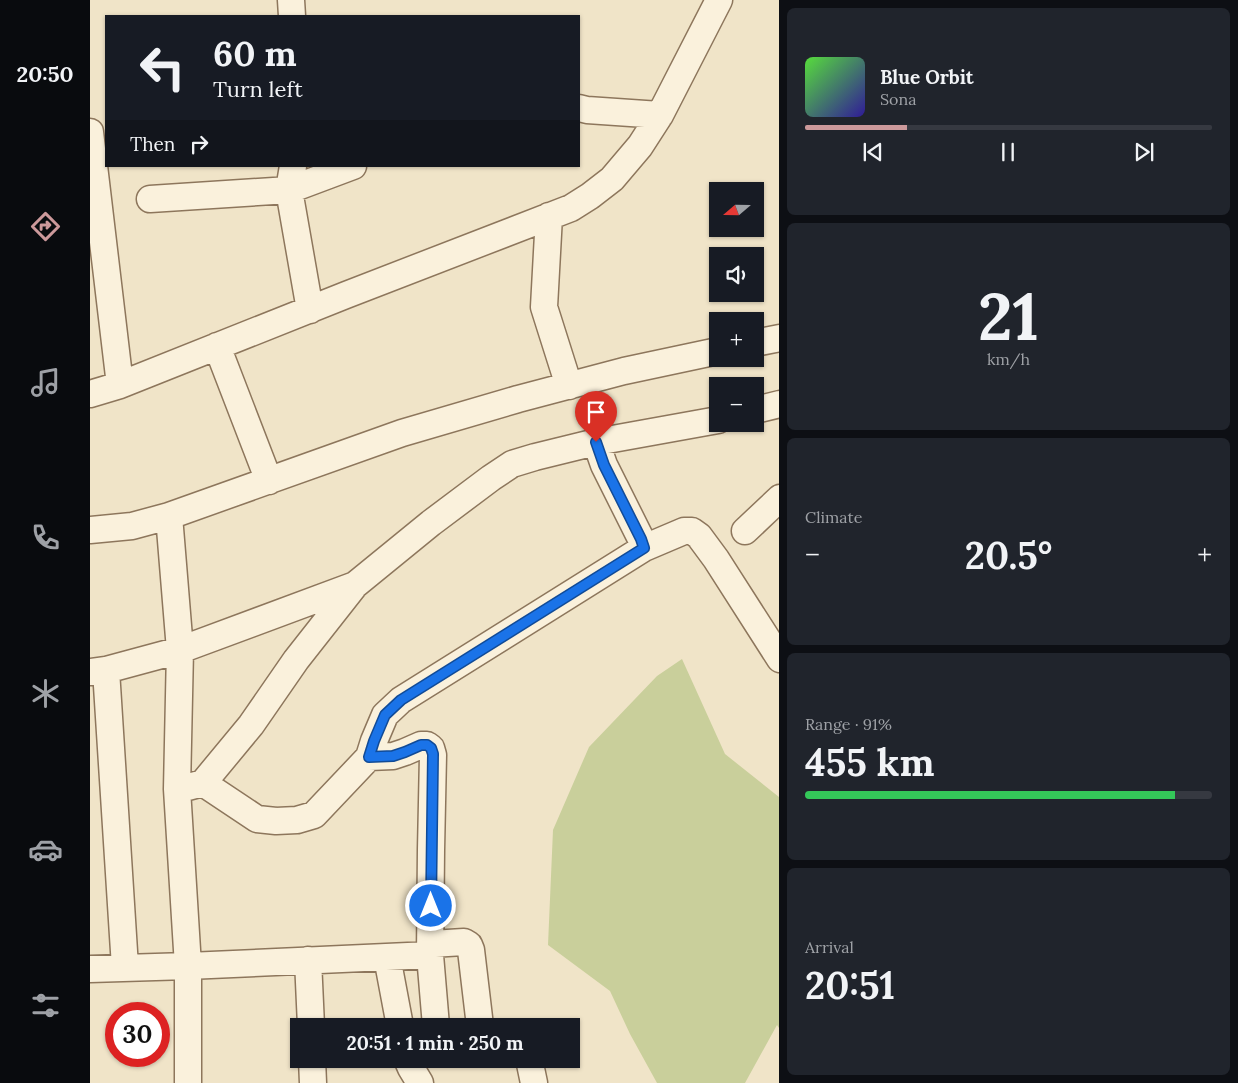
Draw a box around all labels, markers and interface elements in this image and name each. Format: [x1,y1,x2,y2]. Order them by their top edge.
text: 60 m [213,31,297,76]
icon: left [130,35,195,100]
text: 20:50 [16,60,74,88]
text: Blue Orbit [880,65,974,89]
text: Turn left [213,75,303,103]
text: Sona [880,89,916,109]
icon: right [185,130,213,158]
text: Then [130,132,175,156]
icon: previous [859,138,887,166]
icon: pause [994,138,1022,166]
icon: next [1130,138,1158,166]
north arrow [709,182,764,238]
map controls [709,182,764,432]
icon: directions [28,209,63,244]
button: sound [709,247,764,302]
text: 21 [978,275,1039,358]
button: + [709,312,764,367]
text: km/h [987,349,1030,369]
icon: music [28,365,63,400]
button: − [709,377,764,432]
pin [575,391,617,442]
icon: arrive [582,398,610,426]
text: Climate [805,507,862,527]
icon: phone [28,520,63,555]
text: 20.5° [965,531,1052,579]
text: − [805,537,820,573]
text: + [1197,537,1212,573]
icon: climate [28,676,63,711]
text: Range · 91% [805,714,892,734]
text: 455 km [805,738,934,786]
icon: car [28,832,63,867]
position arrow [404,879,456,931]
text: Arrival [805,937,854,957]
text: 20:51 [805,961,895,1009]
icon: filters [28,988,63,1023]
speed limit sign: 30 [105,1002,170,1067]
text: 20:51 · 1 min · 250 m [347,1031,524,1055]

